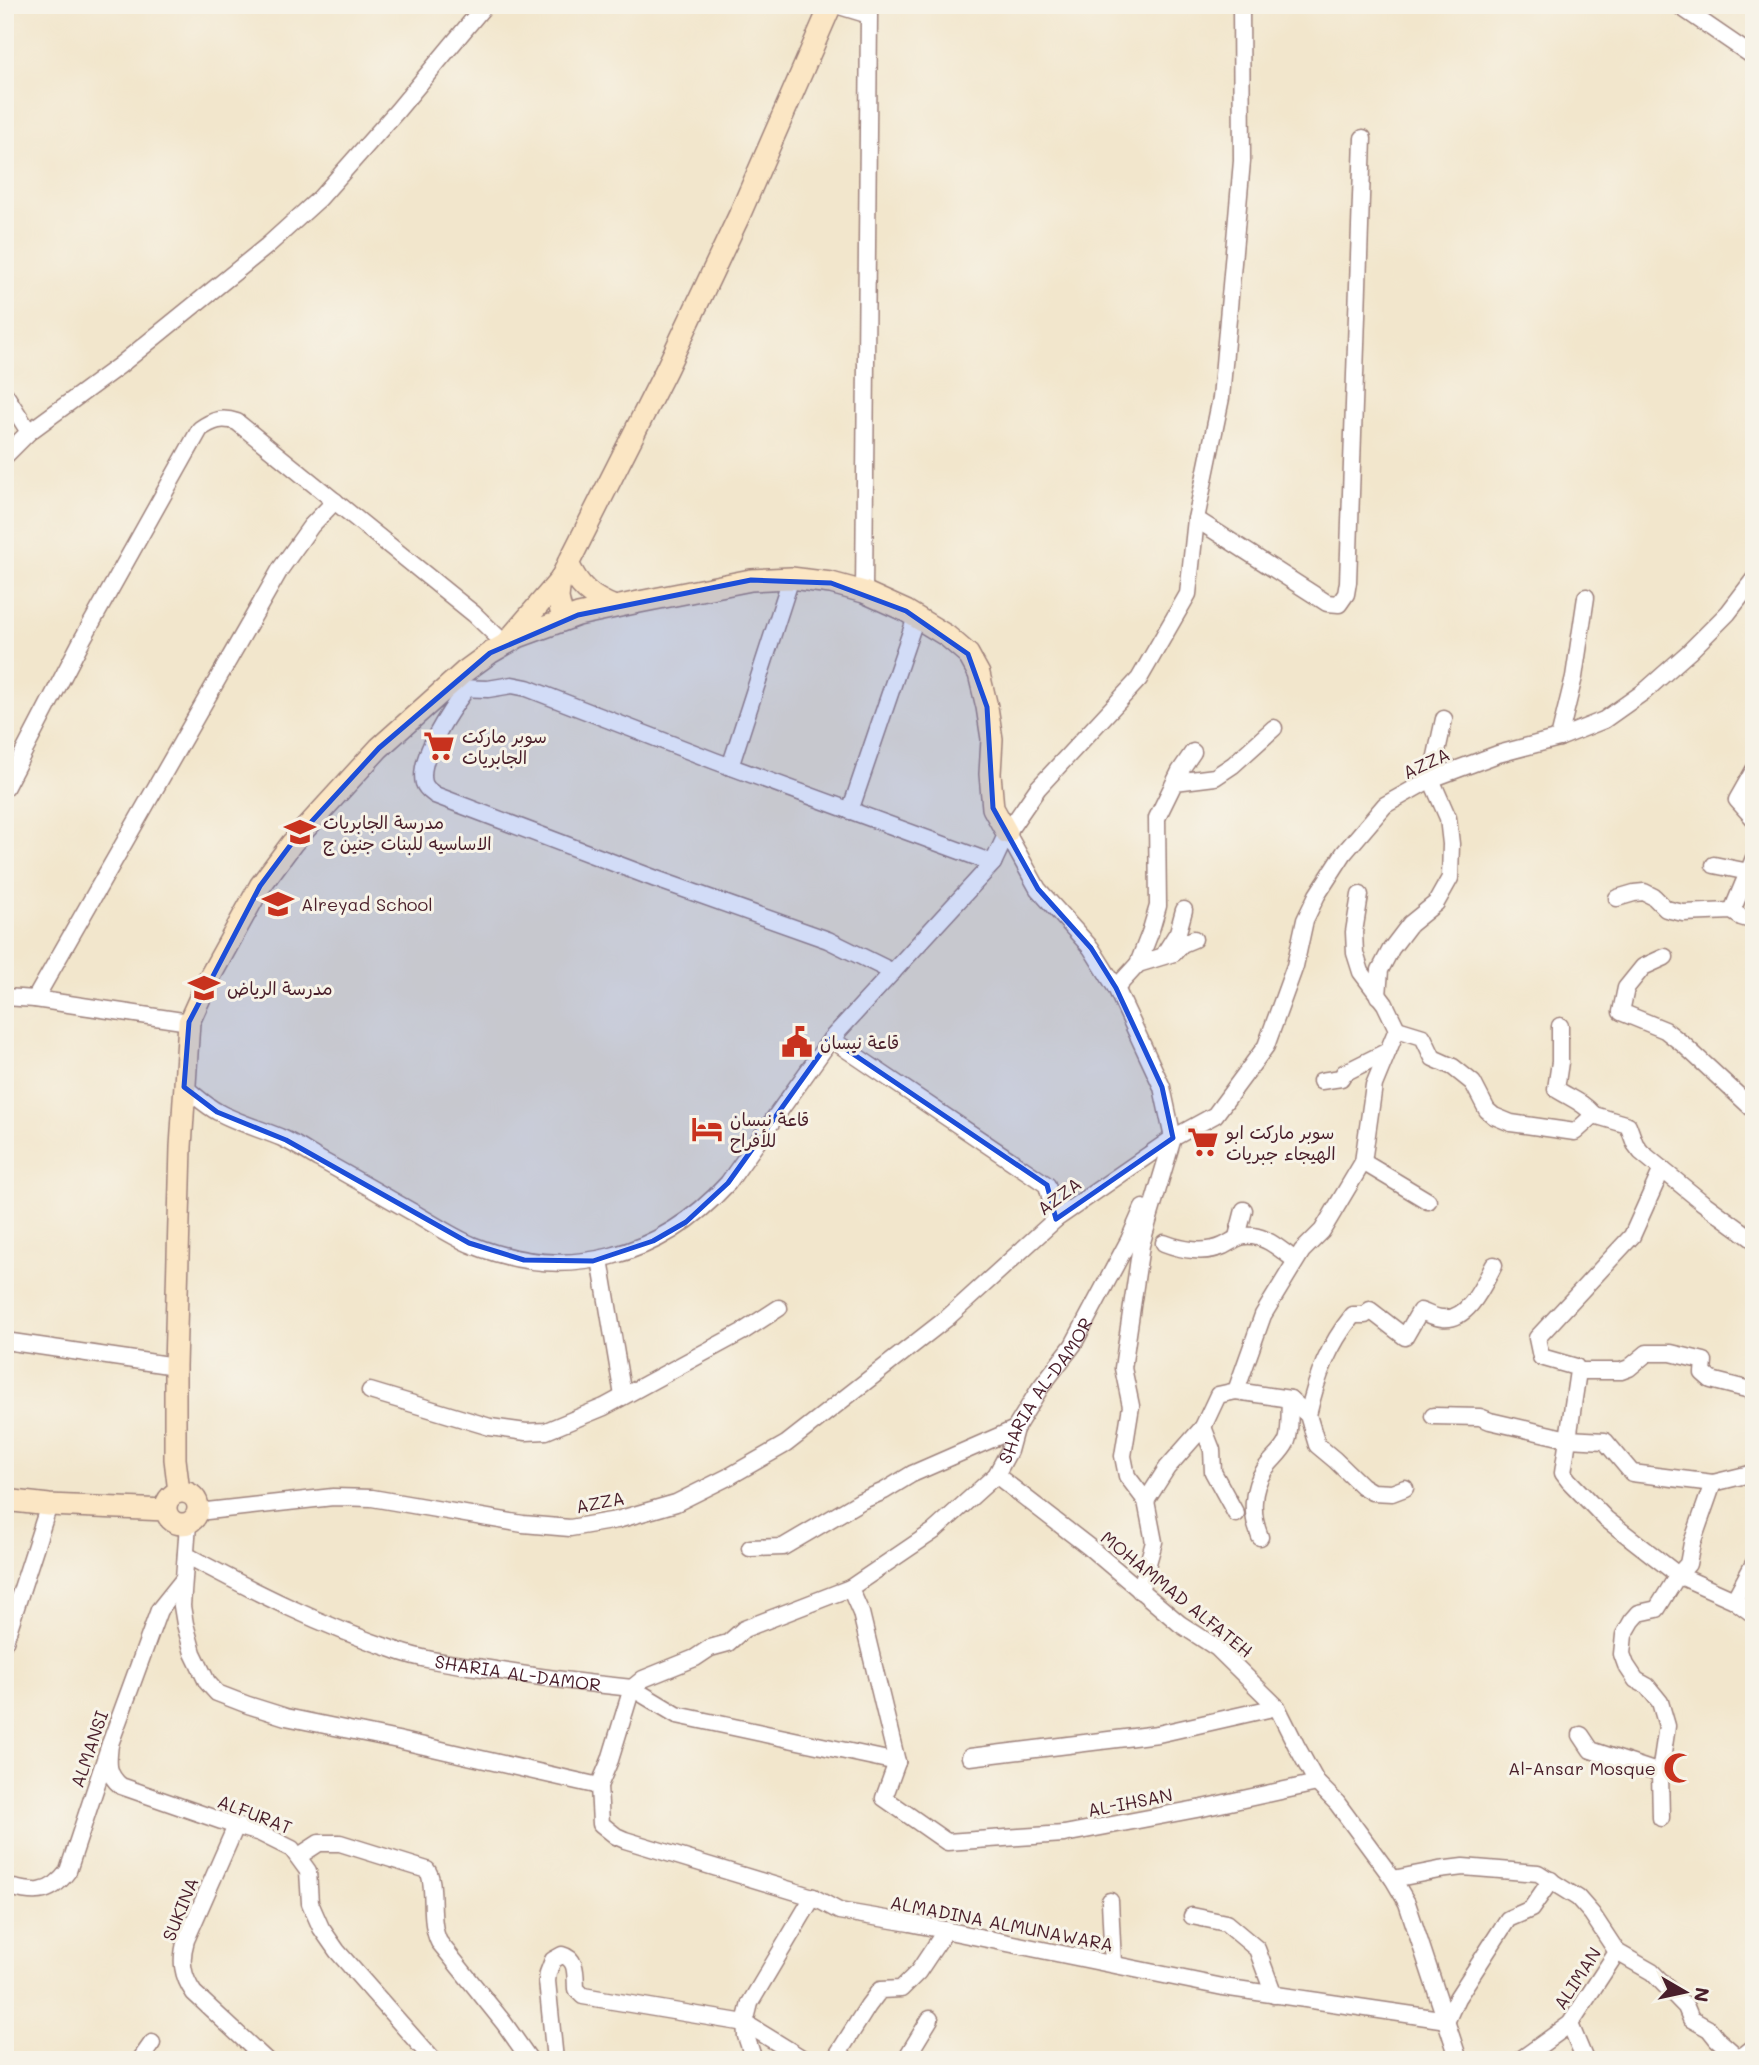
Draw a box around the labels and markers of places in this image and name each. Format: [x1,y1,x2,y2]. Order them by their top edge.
place label: سوبر ماركت الجابريات [462,724,547,769]
supermarket icon: سوبر ماركت الجابريات [422,729,456,763]
place label: مدرسة الجابريات الاساسيه للبنات جنين ج [323,810,492,856]
school or university icon: مدرسة الجابريات الاساسيه للبنات جنين ج [283,815,317,849]
school or university icon: Alreyad School [261,887,295,921]
place label: Alreyad School [301,892,433,916]
school or university icon: مدرسة الرياض [187,971,221,1005]
place label: مدرسة الرياض [227,976,332,1000]
public building icon: قاعة نيسان [780,1025,814,1059]
place label: قاعة نيسان [820,1030,899,1054]
place label: قاعة نيسان للأفراح [730,1107,809,1153]
hotel icon: قاعة نيسان للأفراح [690,1112,724,1146]
place label: سوبر ماركت ابو الهيجاء جبريات [1224,1120,1336,1165]
supermarket icon: سوبر ماركت ابو الهيجاء جبريات [1186,1125,1220,1159]
mosque icon: Al-Ansar Mosque [1662,1751,1696,1785]
place label: Al-Ansar Mosque [1508,1756,1656,1780]

